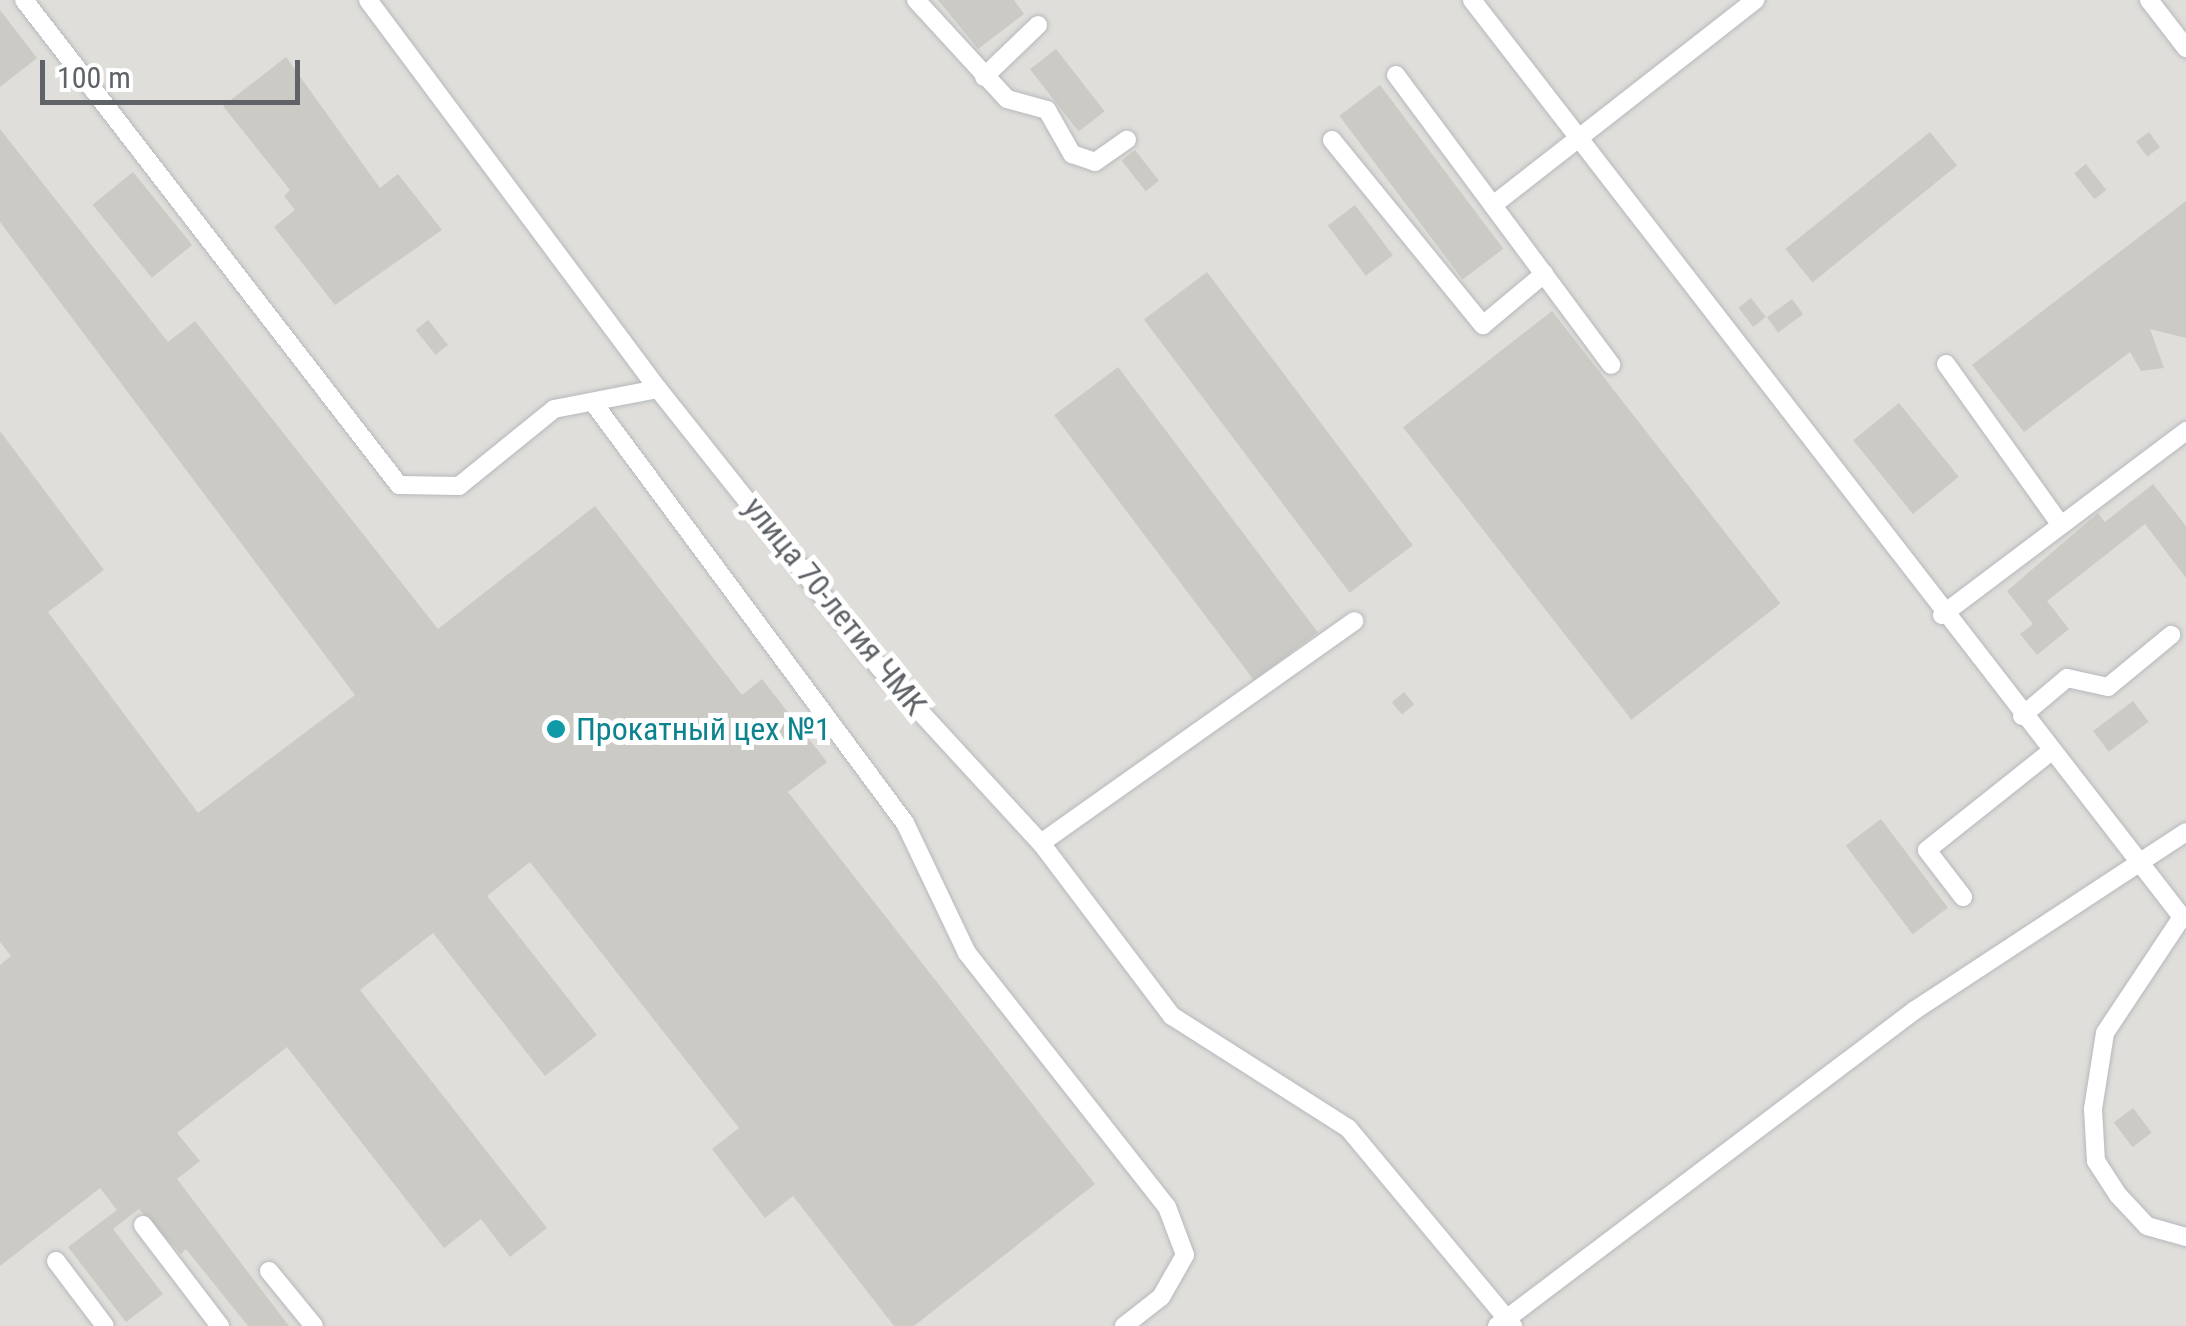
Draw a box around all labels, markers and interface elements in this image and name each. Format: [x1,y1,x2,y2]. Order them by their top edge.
scale bar [45,40,305,102]
text: 100 m [57,60,131,95]
street label: улица 70-летия ЧМК [735,489,935,723]
place label: Прокатный цех №1 [576,710,831,748]
marker: Прокатный цех №1 [545,718,567,740]

